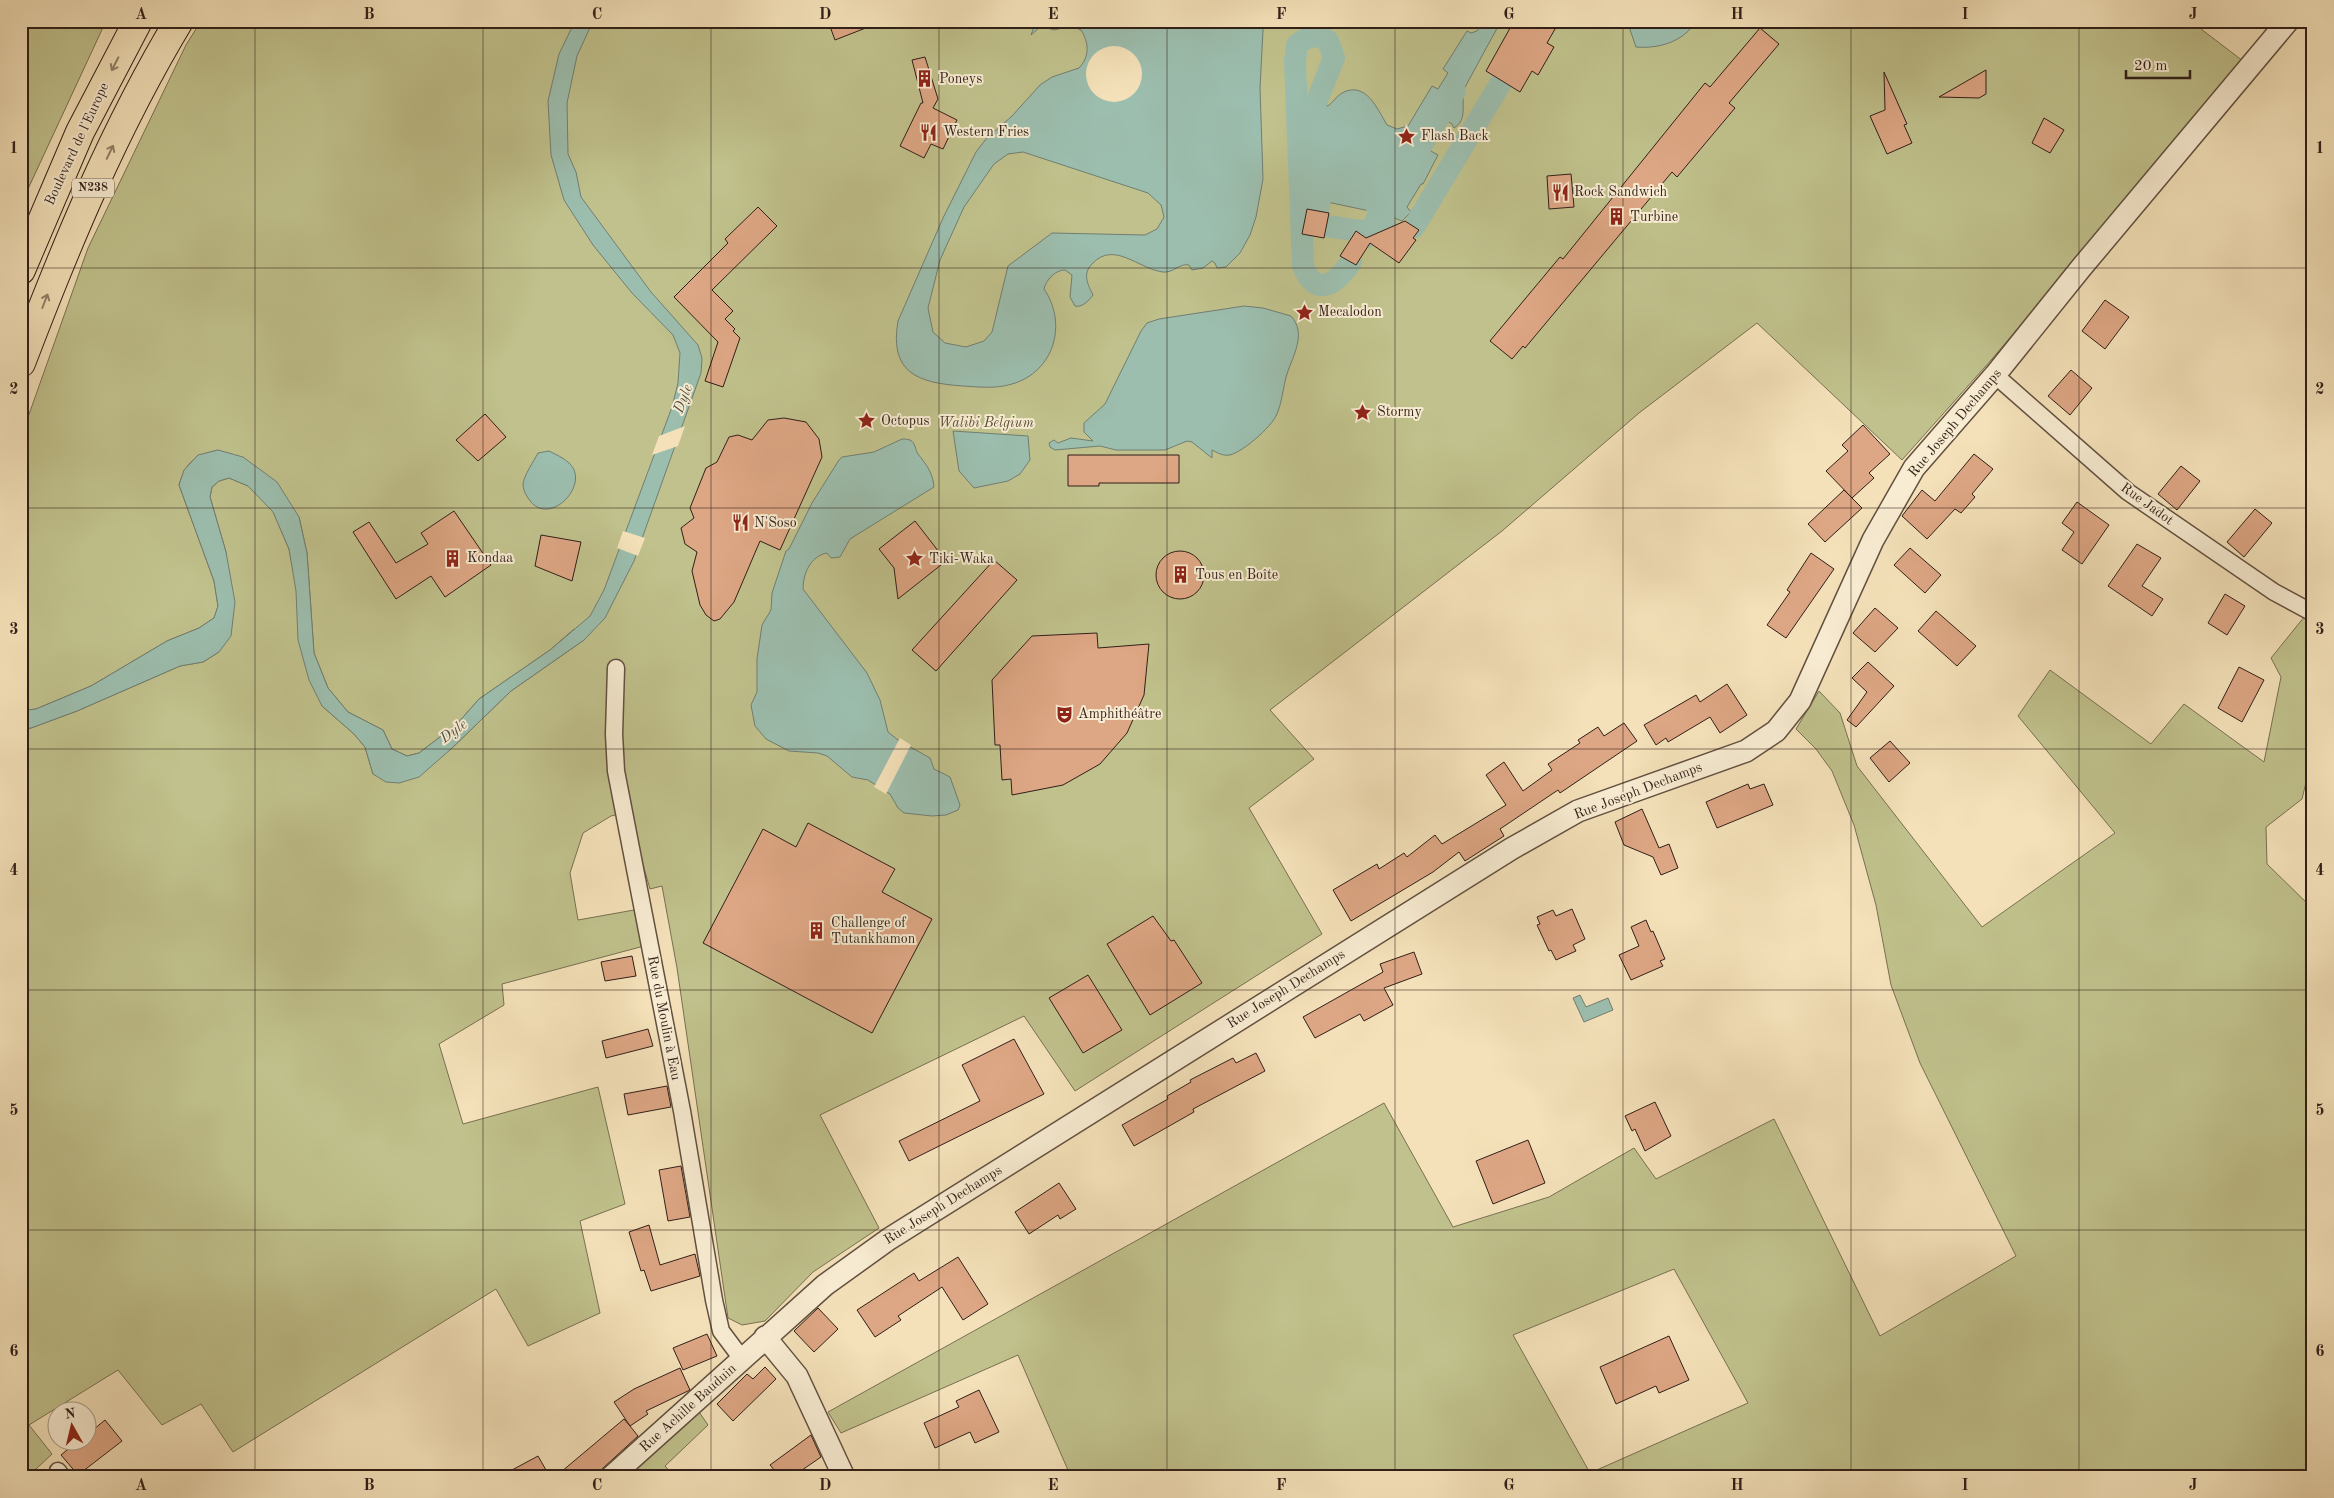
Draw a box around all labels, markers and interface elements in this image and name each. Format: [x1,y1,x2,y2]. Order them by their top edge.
text: A [135,7,147,23]
text: B [363,7,375,23]
text: C [592,7,602,23]
text: D [819,7,831,23]
text: E [1047,7,1059,23]
text: F [1276,7,1287,23]
text: G [1503,7,1515,23]
text: H [1730,7,1744,23]
text: I [1961,7,1969,23]
text: J [2189,7,2198,23]
scale bar [2126,48,2190,80]
one-way arrow [110,56,119,71]
text: 20 m [2134,59,2168,74]
building icon: Poneys [915,69,935,89]
place label: Poneys [939,72,982,86]
street label: Boulevard de l'Europe [42,81,112,207]
restaurant icon: Western Fries [919,122,939,142]
place label: Western Fries [943,125,1029,139]
place icon: Flash Back [1397,126,1417,146]
place label: Flash Back [1421,129,1489,143]
text: 1 [9,141,19,157]
text: 1 [2315,141,2325,157]
one-way arrow [105,145,115,160]
road number: N238 [72,178,114,198]
restaurant icon: Rock Sandwich [1550,182,1570,202]
place label: Rock Sandwich [1574,185,1667,199]
building icon: Turbine [1606,207,1626,227]
place label: Turbine [1630,210,1678,224]
one-way arrow [41,294,50,309]
place icon: Mecalodon [1294,302,1314,322]
place label: Mecalodon [1318,305,1382,319]
street label: Rue Joseph Dechamps [1906,366,2004,480]
text: 2 [9,382,19,398]
text: 2 [2315,382,2325,398]
water label: Dyle [671,383,696,416]
place icon: Stormy [1353,402,1373,422]
place label: Stormy [1377,405,1422,419]
place icon: Octopus [857,411,877,431]
place label: Octopus [881,414,930,428]
park label: Walibi Belgium [938,416,1034,431]
street label: Rue Jadot [2118,480,2176,528]
restaurant icon: N'Soso [730,513,750,533]
place label: N'Soso [754,516,797,530]
building icon: Kondaa [443,548,463,568]
place icon: Tiki-Waka [905,549,925,569]
place label: Kondaa [467,551,513,565]
place label: Tiki-Waka [929,552,994,566]
building icon: Tous en Boîte [1171,565,1191,585]
place label: Tous en Boîte [1195,568,1278,582]
text: 3 [9,622,19,638]
text: 3 [2315,622,2325,638]
theatre icon: Amphithéâtre [1054,704,1074,724]
place label: Amphithéâtre [1078,707,1161,721]
water label: Dyle [437,717,470,747]
street label: Rue Joseph Dechamps [1572,760,1704,822]
text: 4 [9,863,19,879]
text: 4 [2315,863,2325,879]
place label: Challenge of Tutankhamon [831,916,916,946]
building icon: Challenge of Tutankhamon [807,921,827,941]
street label: Rue Joseph Dechamps [1225,947,1347,1031]
street label: Rue du Moulin à Eau [645,954,683,1082]
text: 5 [9,1103,19,1119]
text: 5 [2315,1103,2325,1119]
street label: Rue Joseph Dechamps [882,1163,1004,1247]
text: 6 [9,1344,19,1360]
text: 6 [2315,1344,2325,1360]
street label: Rue Achille Bauduin [637,1361,739,1455]
north arrow [48,1400,98,1450]
text: N [64,1406,77,1422]
text: A [135,1478,147,1494]
text: B [363,1478,375,1494]
text: C [592,1478,602,1494]
text: D [819,1478,831,1494]
text: E [1047,1478,1059,1494]
text: F [1276,1478,1287,1494]
text: G [1503,1478,1515,1494]
text: H [1730,1478,1744,1494]
text: I [1961,1478,1969,1494]
text: J [2189,1478,2198,1494]

